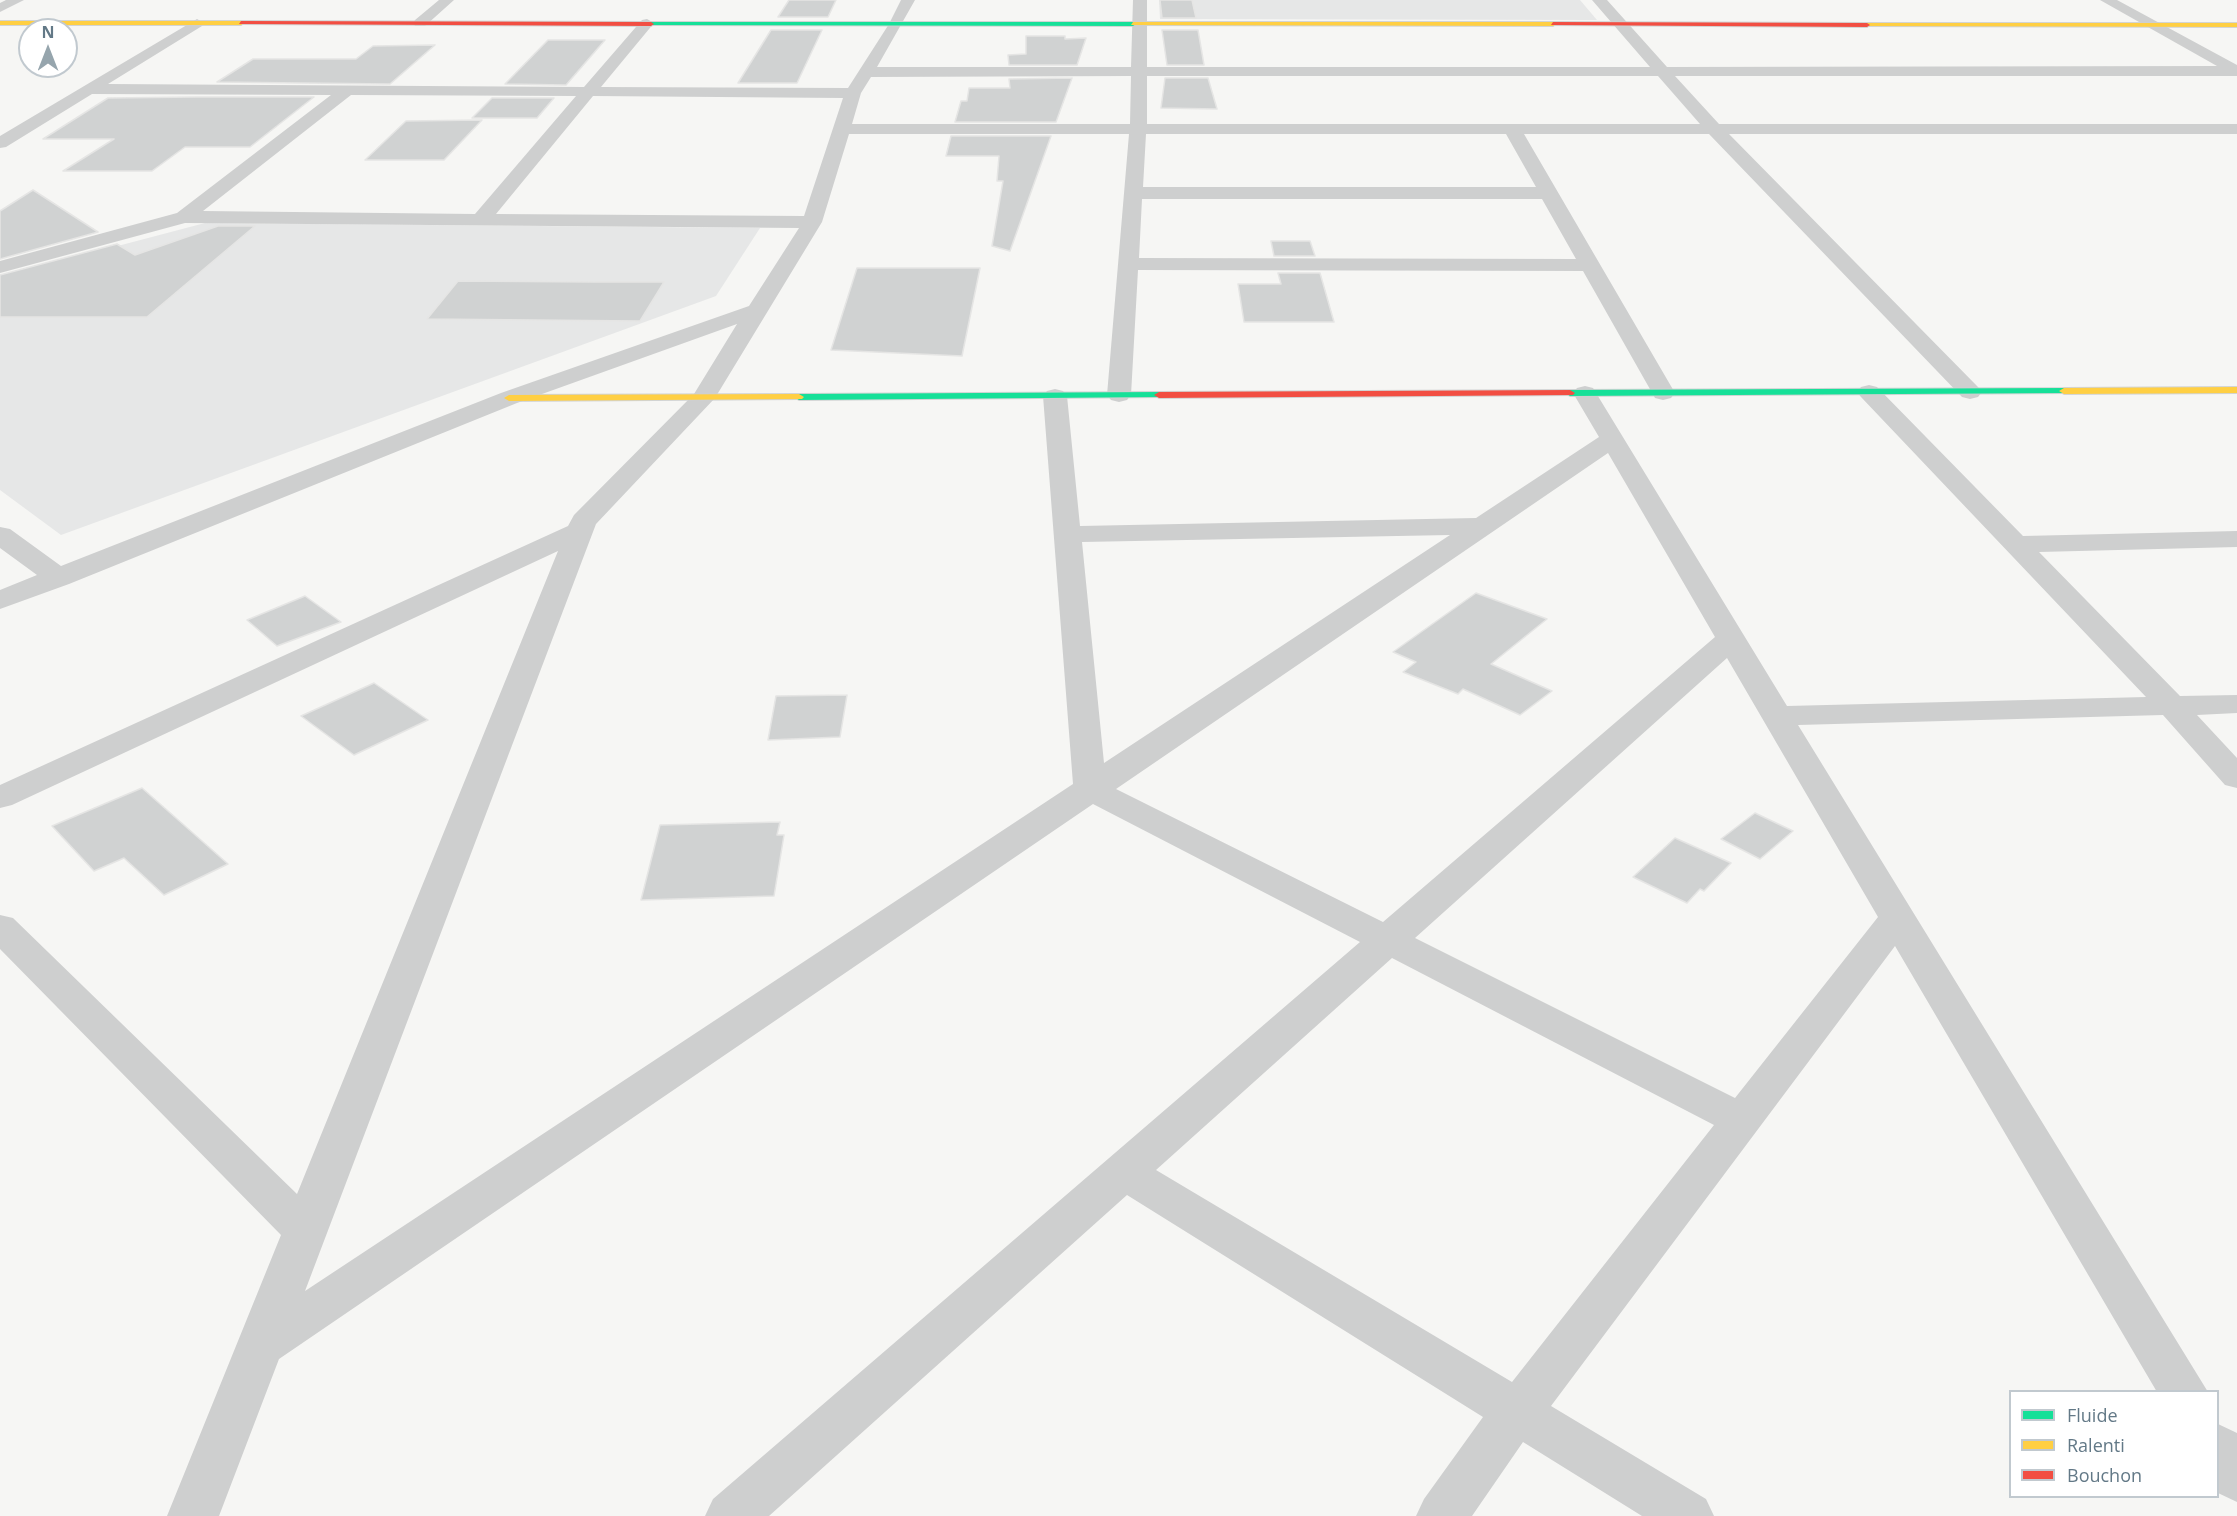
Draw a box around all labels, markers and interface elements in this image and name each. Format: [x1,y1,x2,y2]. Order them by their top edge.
north arrow [18,18,78,78]
text: N [41,21,55,43]
legend [2009,1390,2219,1498]
text: Fluide [2067,1403,2118,1427]
text: Ralenti [2067,1433,2125,1457]
text: Bouchon [2067,1463,2142,1487]

